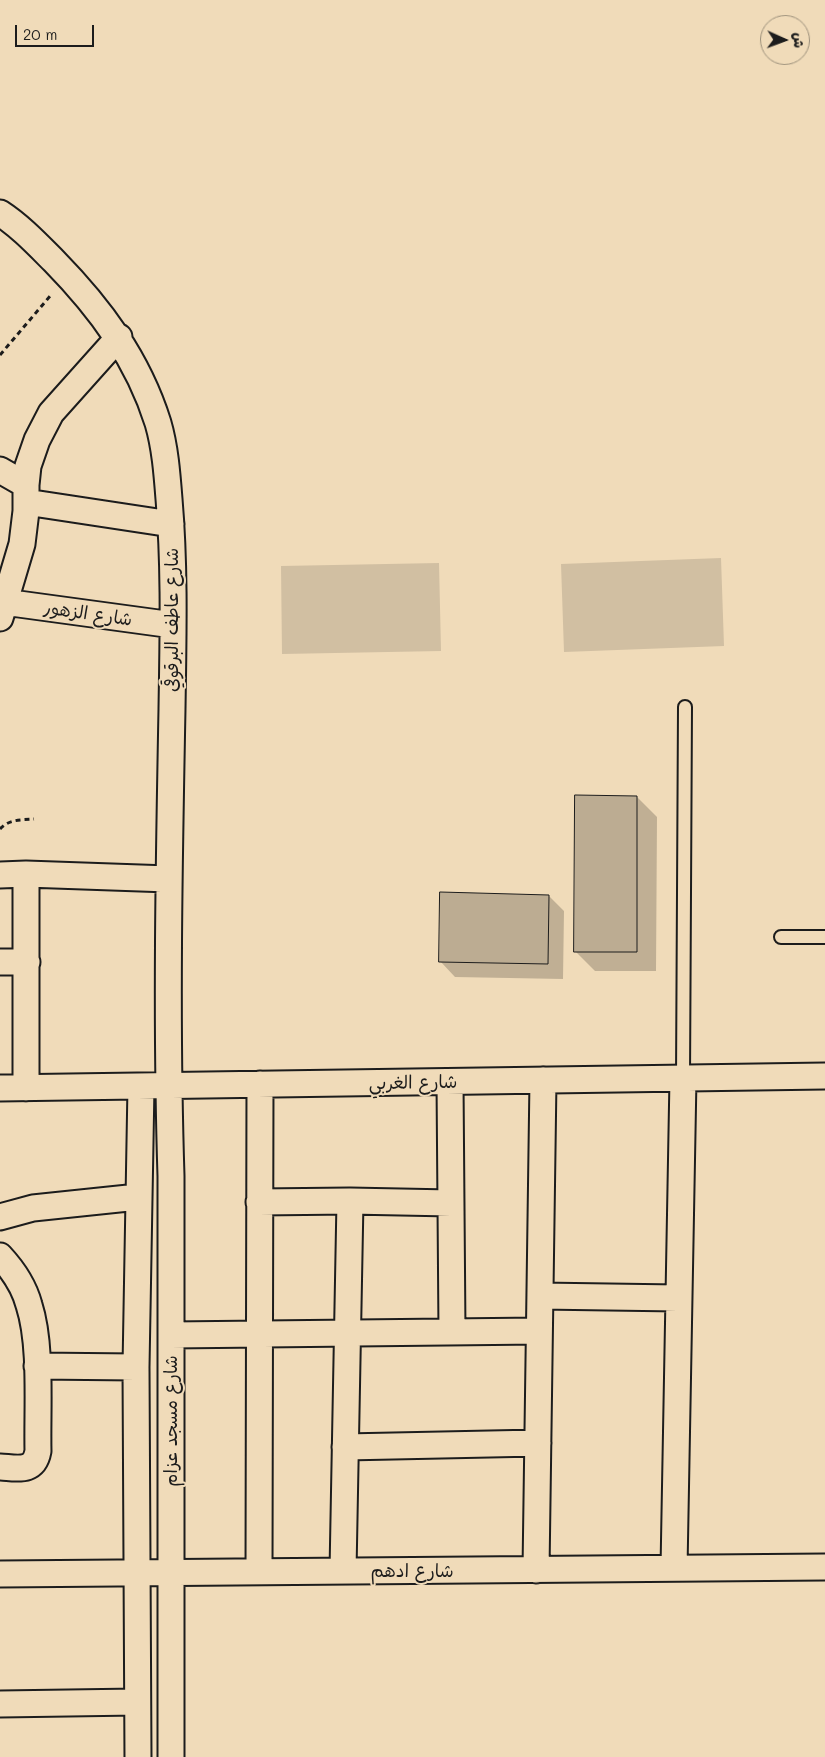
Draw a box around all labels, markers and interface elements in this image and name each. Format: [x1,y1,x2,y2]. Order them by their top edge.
scale bar [18,15,96,47]
north arrow [760,15,810,65]
text: 20 m [23,24,57,44]
text: ش [790,32,809,49]
street label: شارع عاطف البرقوقي [161,548,183,692]
street label: شارع الزهور [42,597,134,631]
street label: شارع الغربي [369,1071,457,1095]
street label: شارع مسجد عزام [160,1355,182,1487]
street label: شارع ادهم [370,1560,454,1582]

